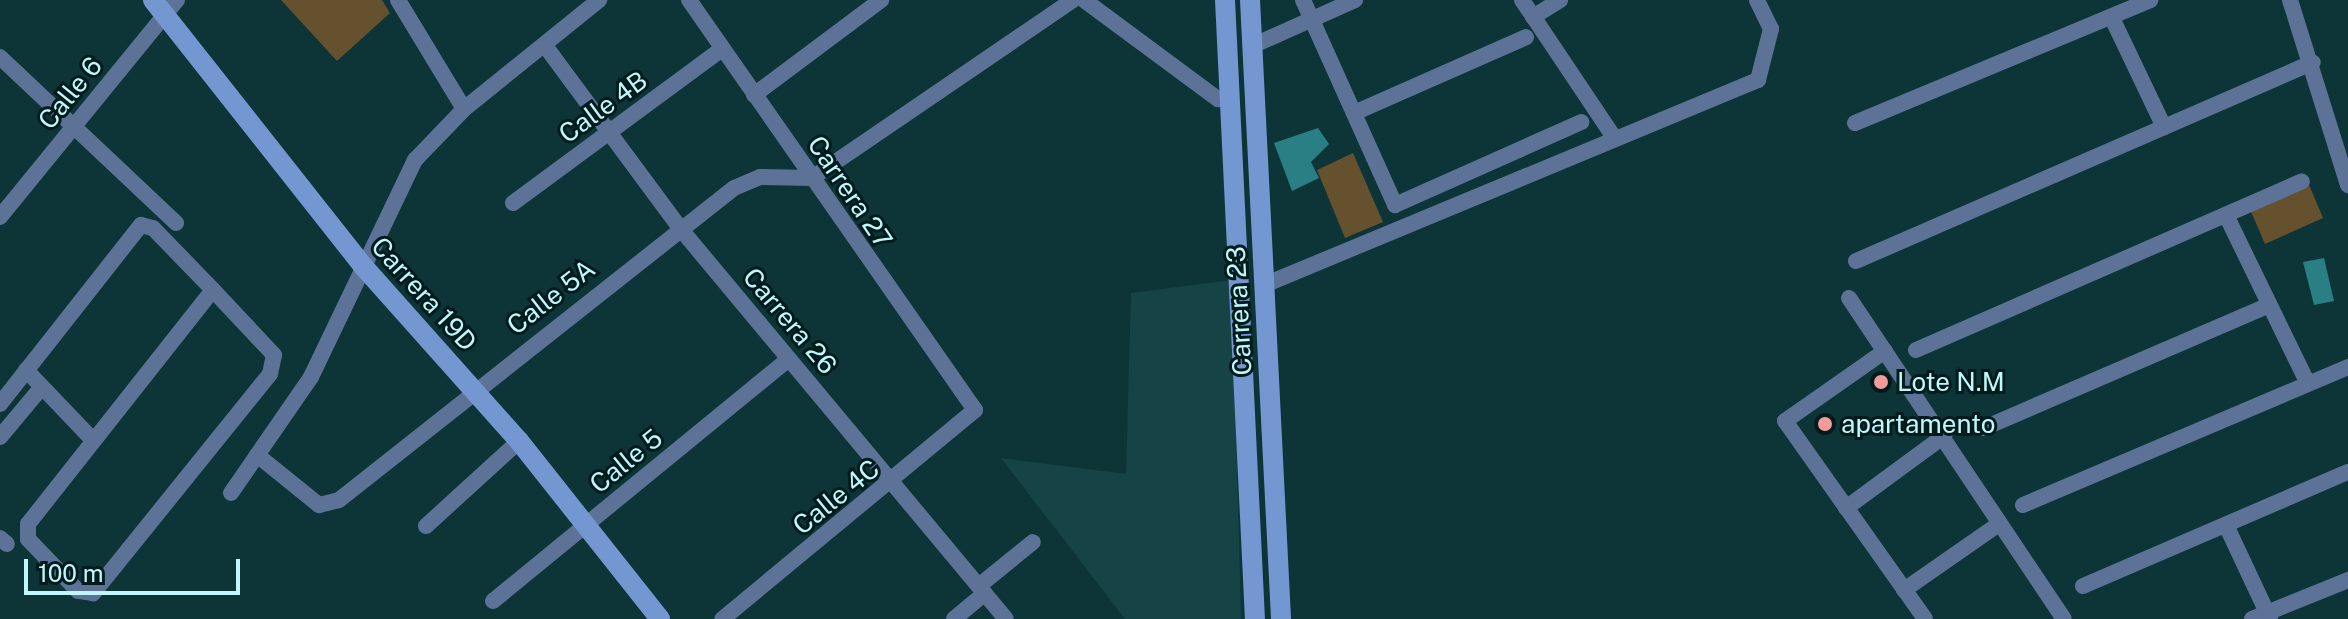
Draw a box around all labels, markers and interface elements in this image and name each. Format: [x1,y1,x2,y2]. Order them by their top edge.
street label: Calle 6 [31,51,109,135]
street label: Calle 4B [553,65,653,149]
street label: Carrera 27 [801,130,899,254]
street label: Carrera 19D [365,231,483,357]
street label: Carrera 23 [1220,246,1258,376]
street label: Calle 5A [501,253,601,341]
street label: Carrera 26 [737,262,843,380]
place label: Lote N.M [1897,366,2005,398]
marker: Lote N.M [1872,373,1890,391]
place label: apartamento [1841,408,1995,440]
marker: apartamento [1816,415,1834,433]
street label: Calle 5 [583,422,669,500]
street label: Calle 4C [787,453,885,541]
scale bar [28,543,244,593]
text: 100 m [38,559,104,587]

